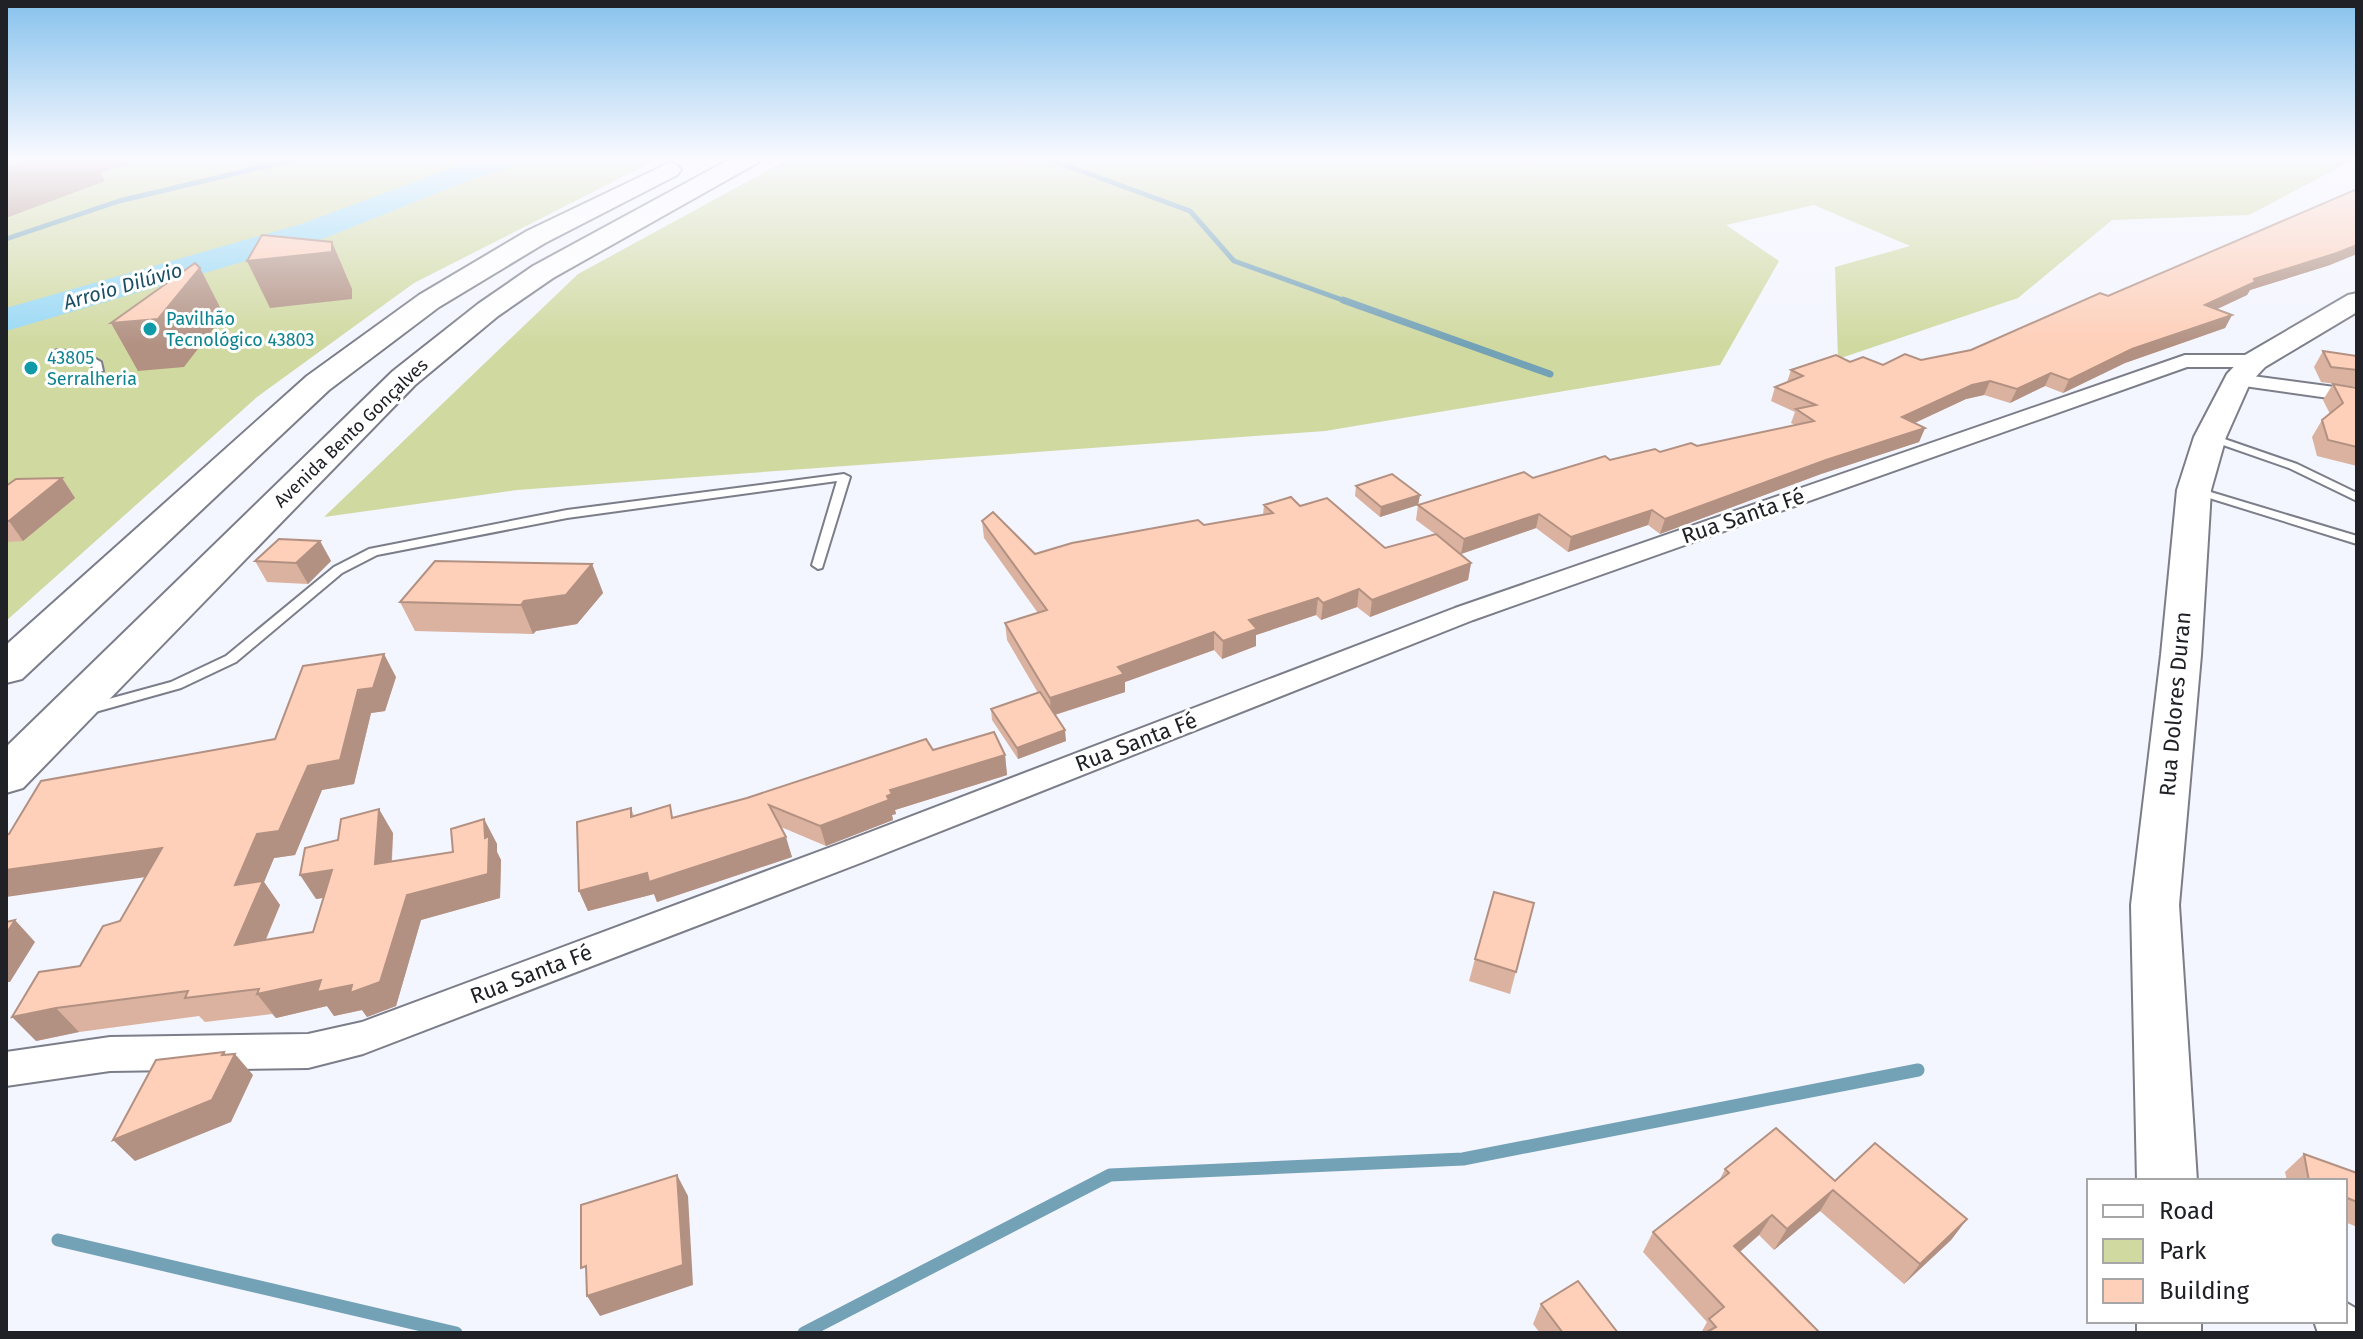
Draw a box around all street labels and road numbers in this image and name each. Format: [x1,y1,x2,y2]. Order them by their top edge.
street label: Avenida Bento Gonçalves [270,354,432,512]
street label: Rua Santa Fé [1678,482,1808,550]
street label: Rua Dolores Duran [2153,610,2197,798]
street label: Rua Santa Fé [1071,706,1201,778]
street label: Rua Santa Fé [466,938,596,1010]

